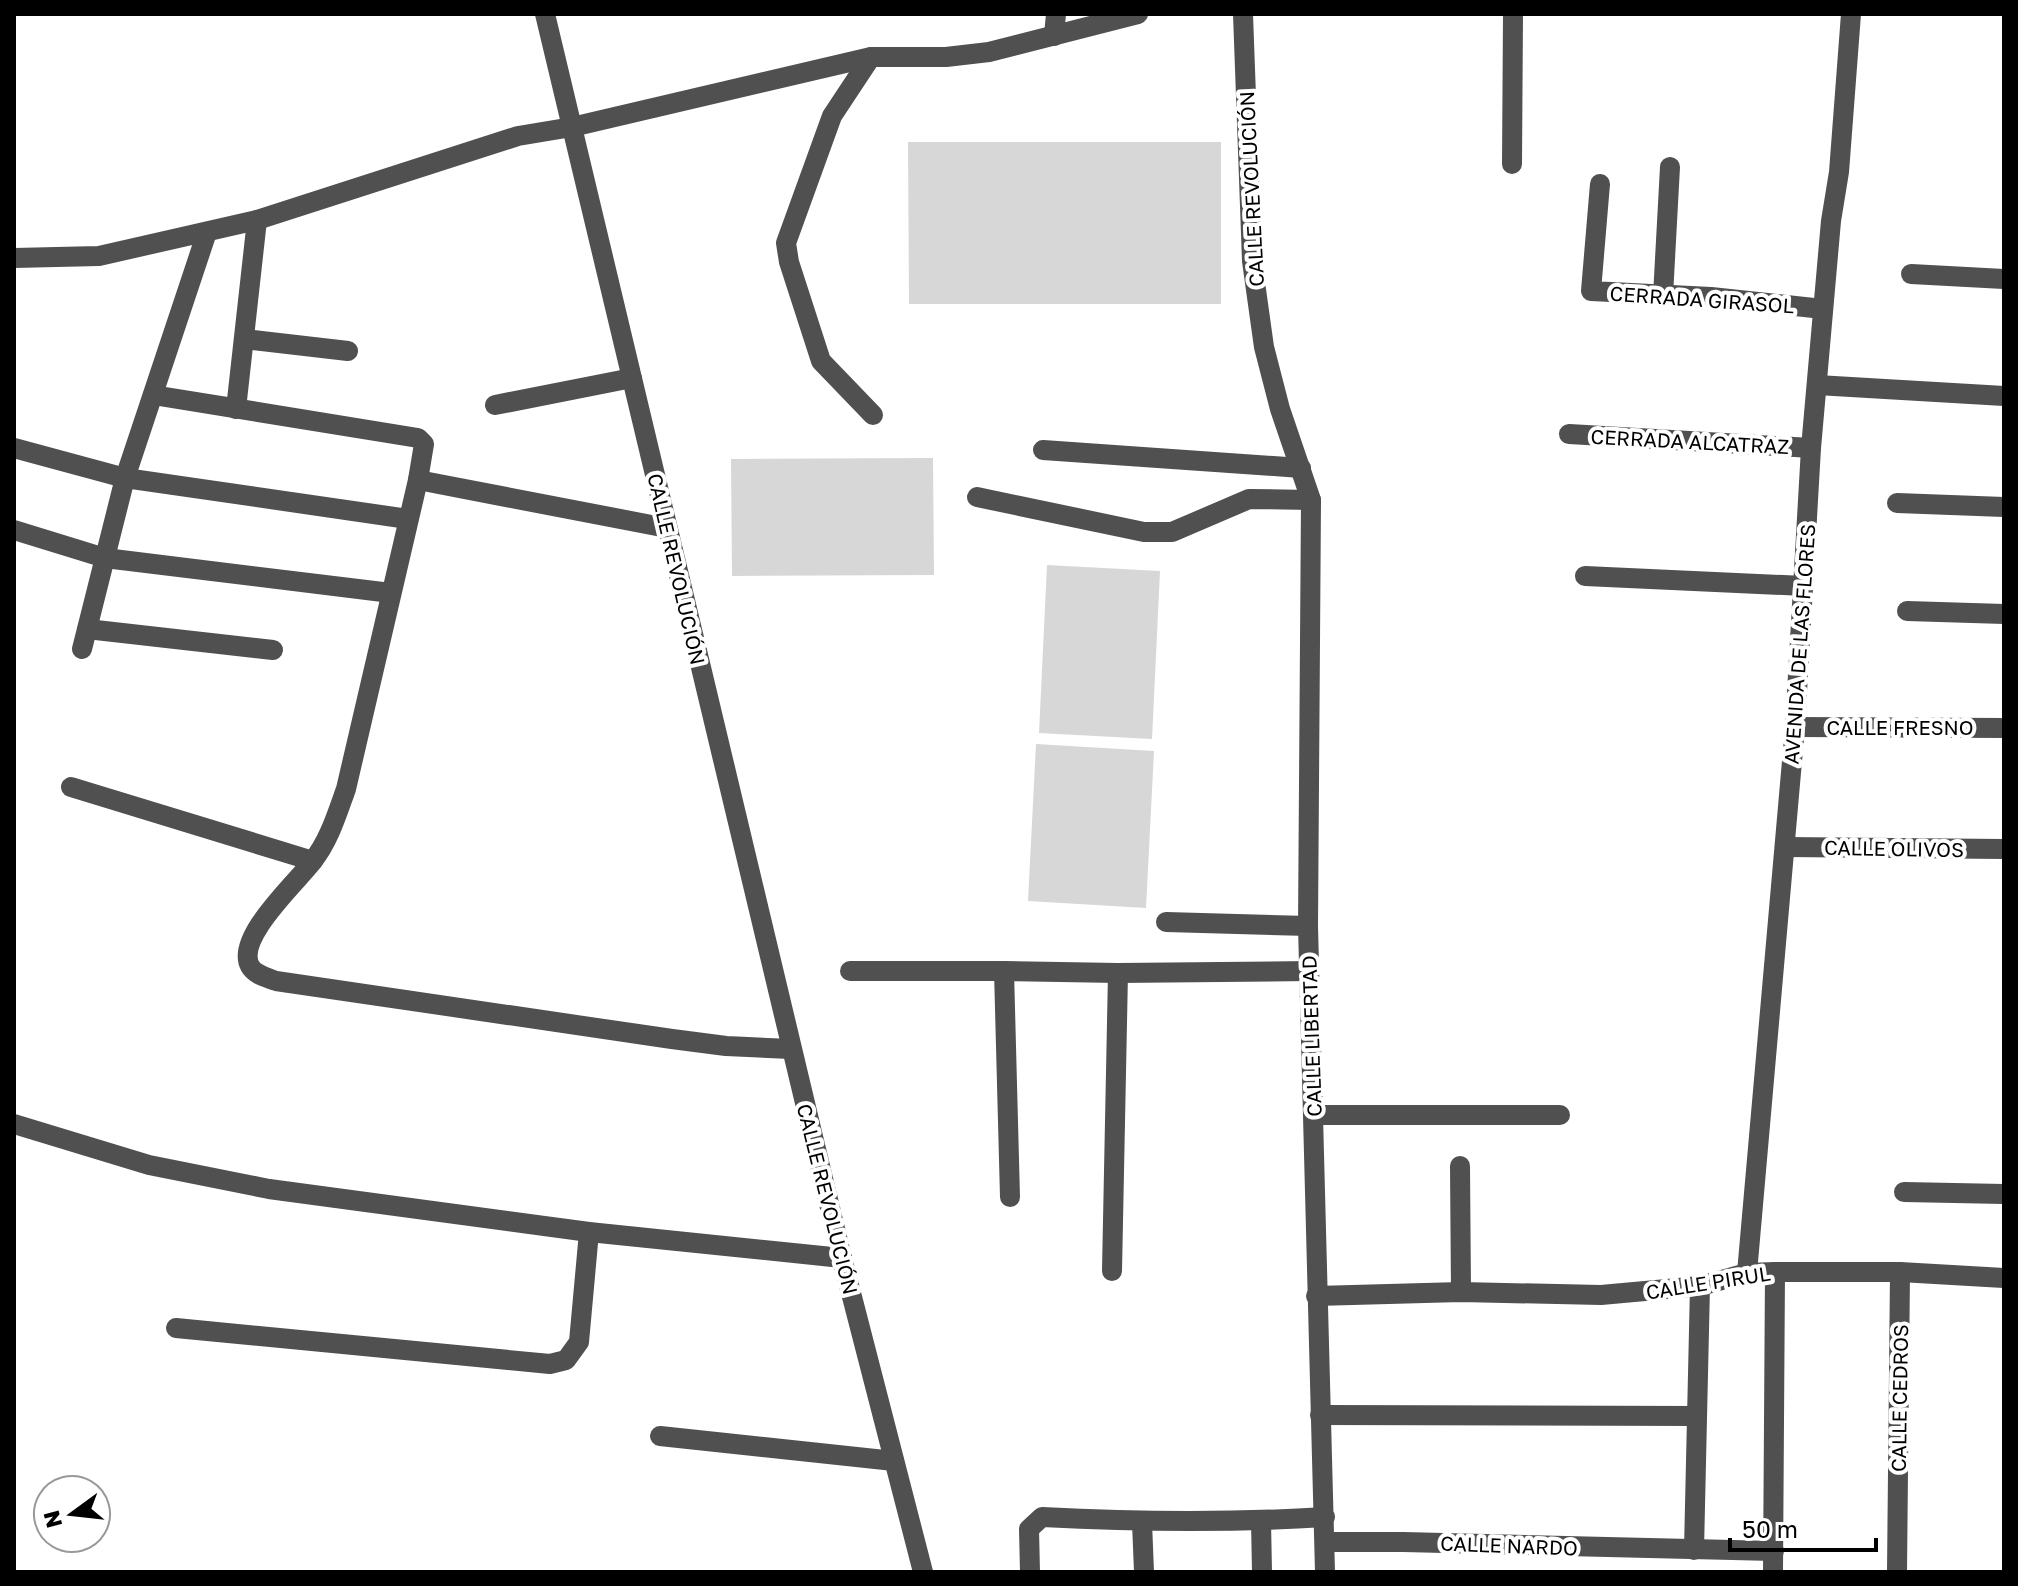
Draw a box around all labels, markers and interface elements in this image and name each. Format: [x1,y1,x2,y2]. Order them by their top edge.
street label: CALLE REVOLUCIÓN [1234,91,1268,287]
street label: CERRADA GIRASOL [1609,281,1795,317]
street label: CERRADA ALCATRAZ [1590,424,1790,458]
street label: CALLE REVOLUCIÓN [643,471,711,667]
street label: AVENIDA DE LAS FLORES [1779,523,1819,765]
street label: CALLE FRESNO [1826,715,1974,739]
street label: CALLE OLIVOS [1824,835,1964,861]
street label: CALLE LIBERTAD [1296,955,1326,1117]
street label: CALLE REVOLUCIÓN [793,1101,863,1297]
street label: CALLE PIRUL [1644,1260,1772,1304]
street label: CALLE CEDROS [1886,1324,1912,1472]
north arrow [32,1474,112,1554]
scale bar [1730,1502,1876,1552]
text: N [37,1508,67,1531]
text: 50 m [1742,1514,1798,1543]
street label: CALLE NARDO [1440,1531,1578,1559]

